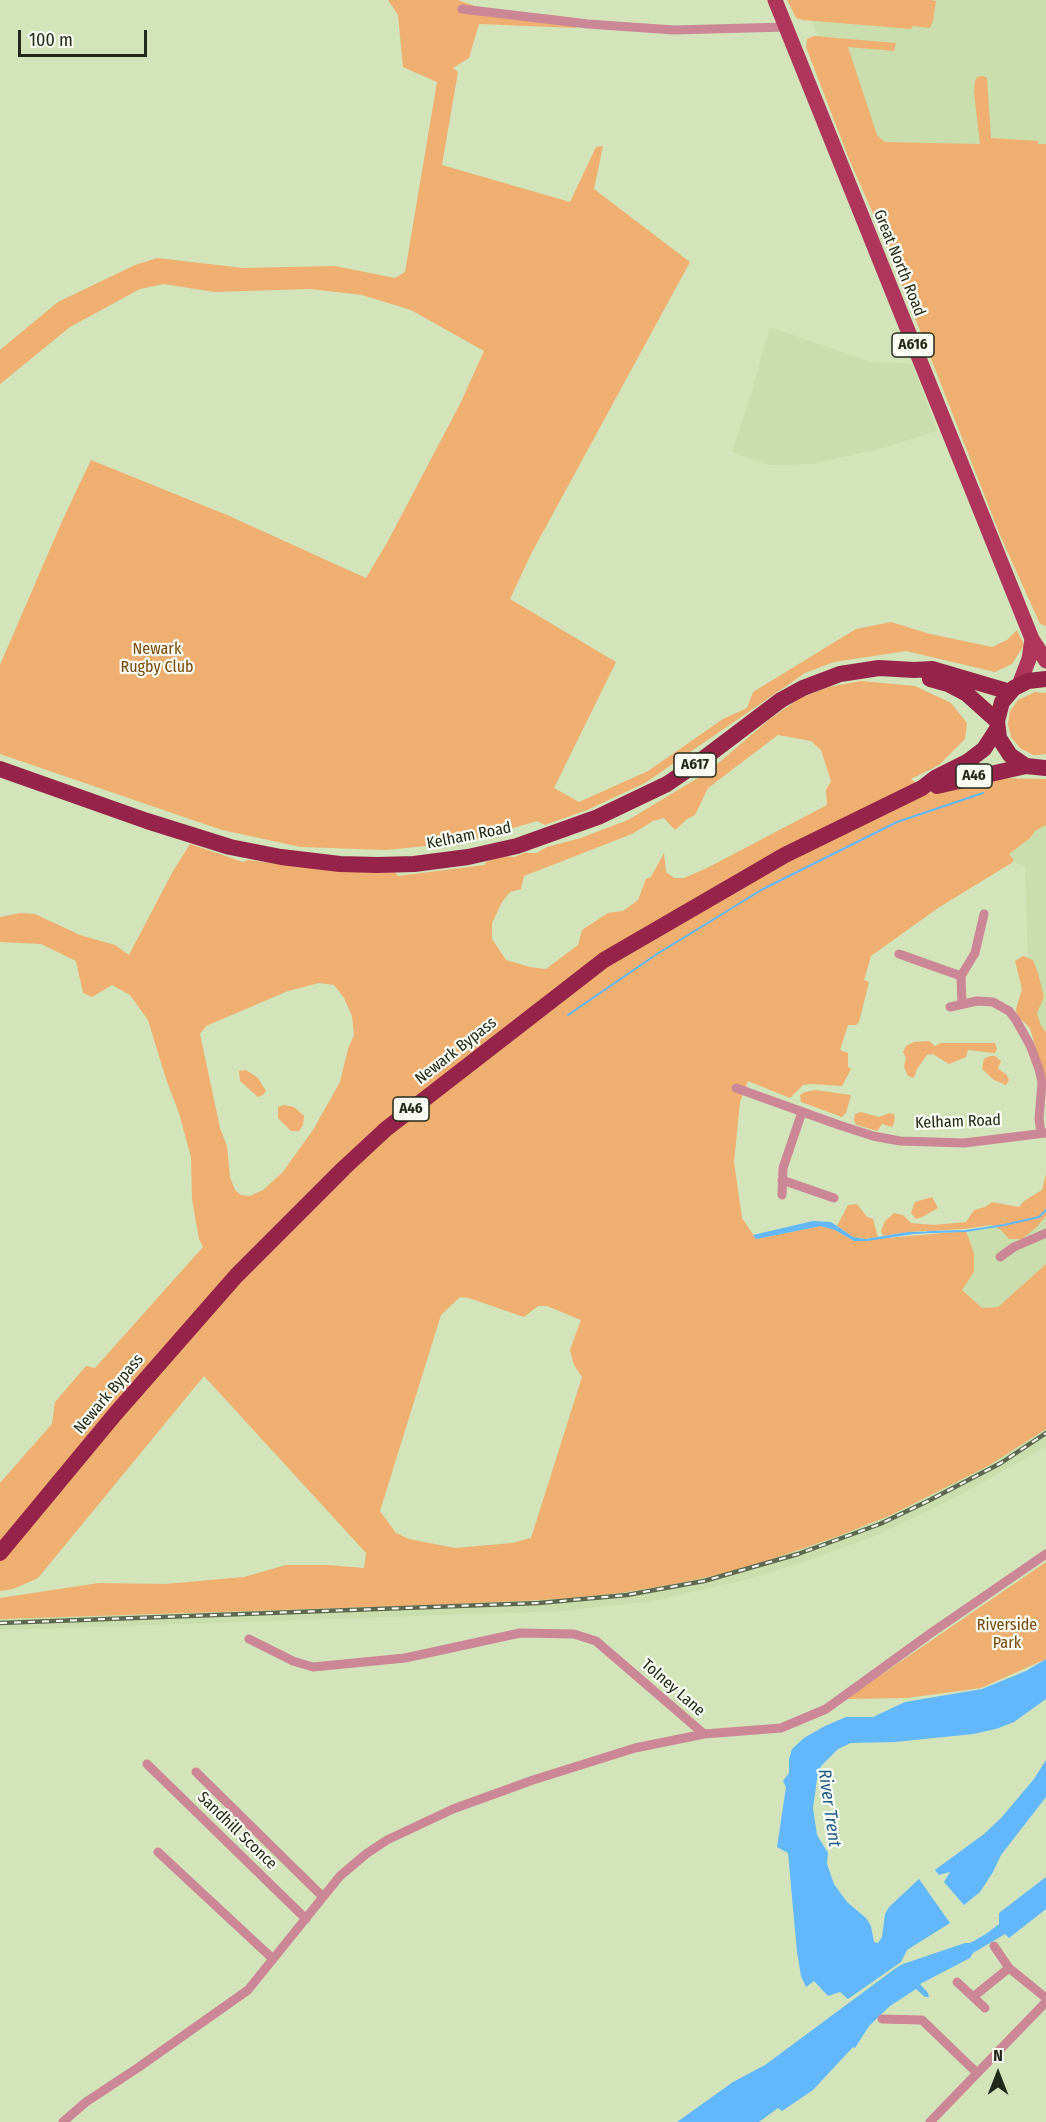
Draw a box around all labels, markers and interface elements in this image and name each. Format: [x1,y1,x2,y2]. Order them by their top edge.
scale bar [21,18,150,56]
text: 100 m [29,29,73,51]
street label: Great North Road [869,207,929,319]
road number: A616 [892,333,934,357]
park label: Newark Rugby Club [120,640,194,678]
road number: A617 [674,753,716,777]
road number: A46 [956,764,992,788]
street label: Kelham Road [425,818,513,854]
street label: Newark Bypass [411,1013,501,1089]
road number: A46 [393,1097,429,1121]
street label: Kelham Road [915,1111,1001,1133]
street label: Newark Bypass [70,1350,148,1438]
park label: Riverside Park [977,1616,1037,1654]
street label: Tolney Lane [637,1655,709,1721]
water label: River Trent [813,1768,845,1848]
street label: Sandhill Sconce [193,1788,281,1874]
north arrow [968,2044,1028,2104]
text: N [993,2046,1003,2065]

